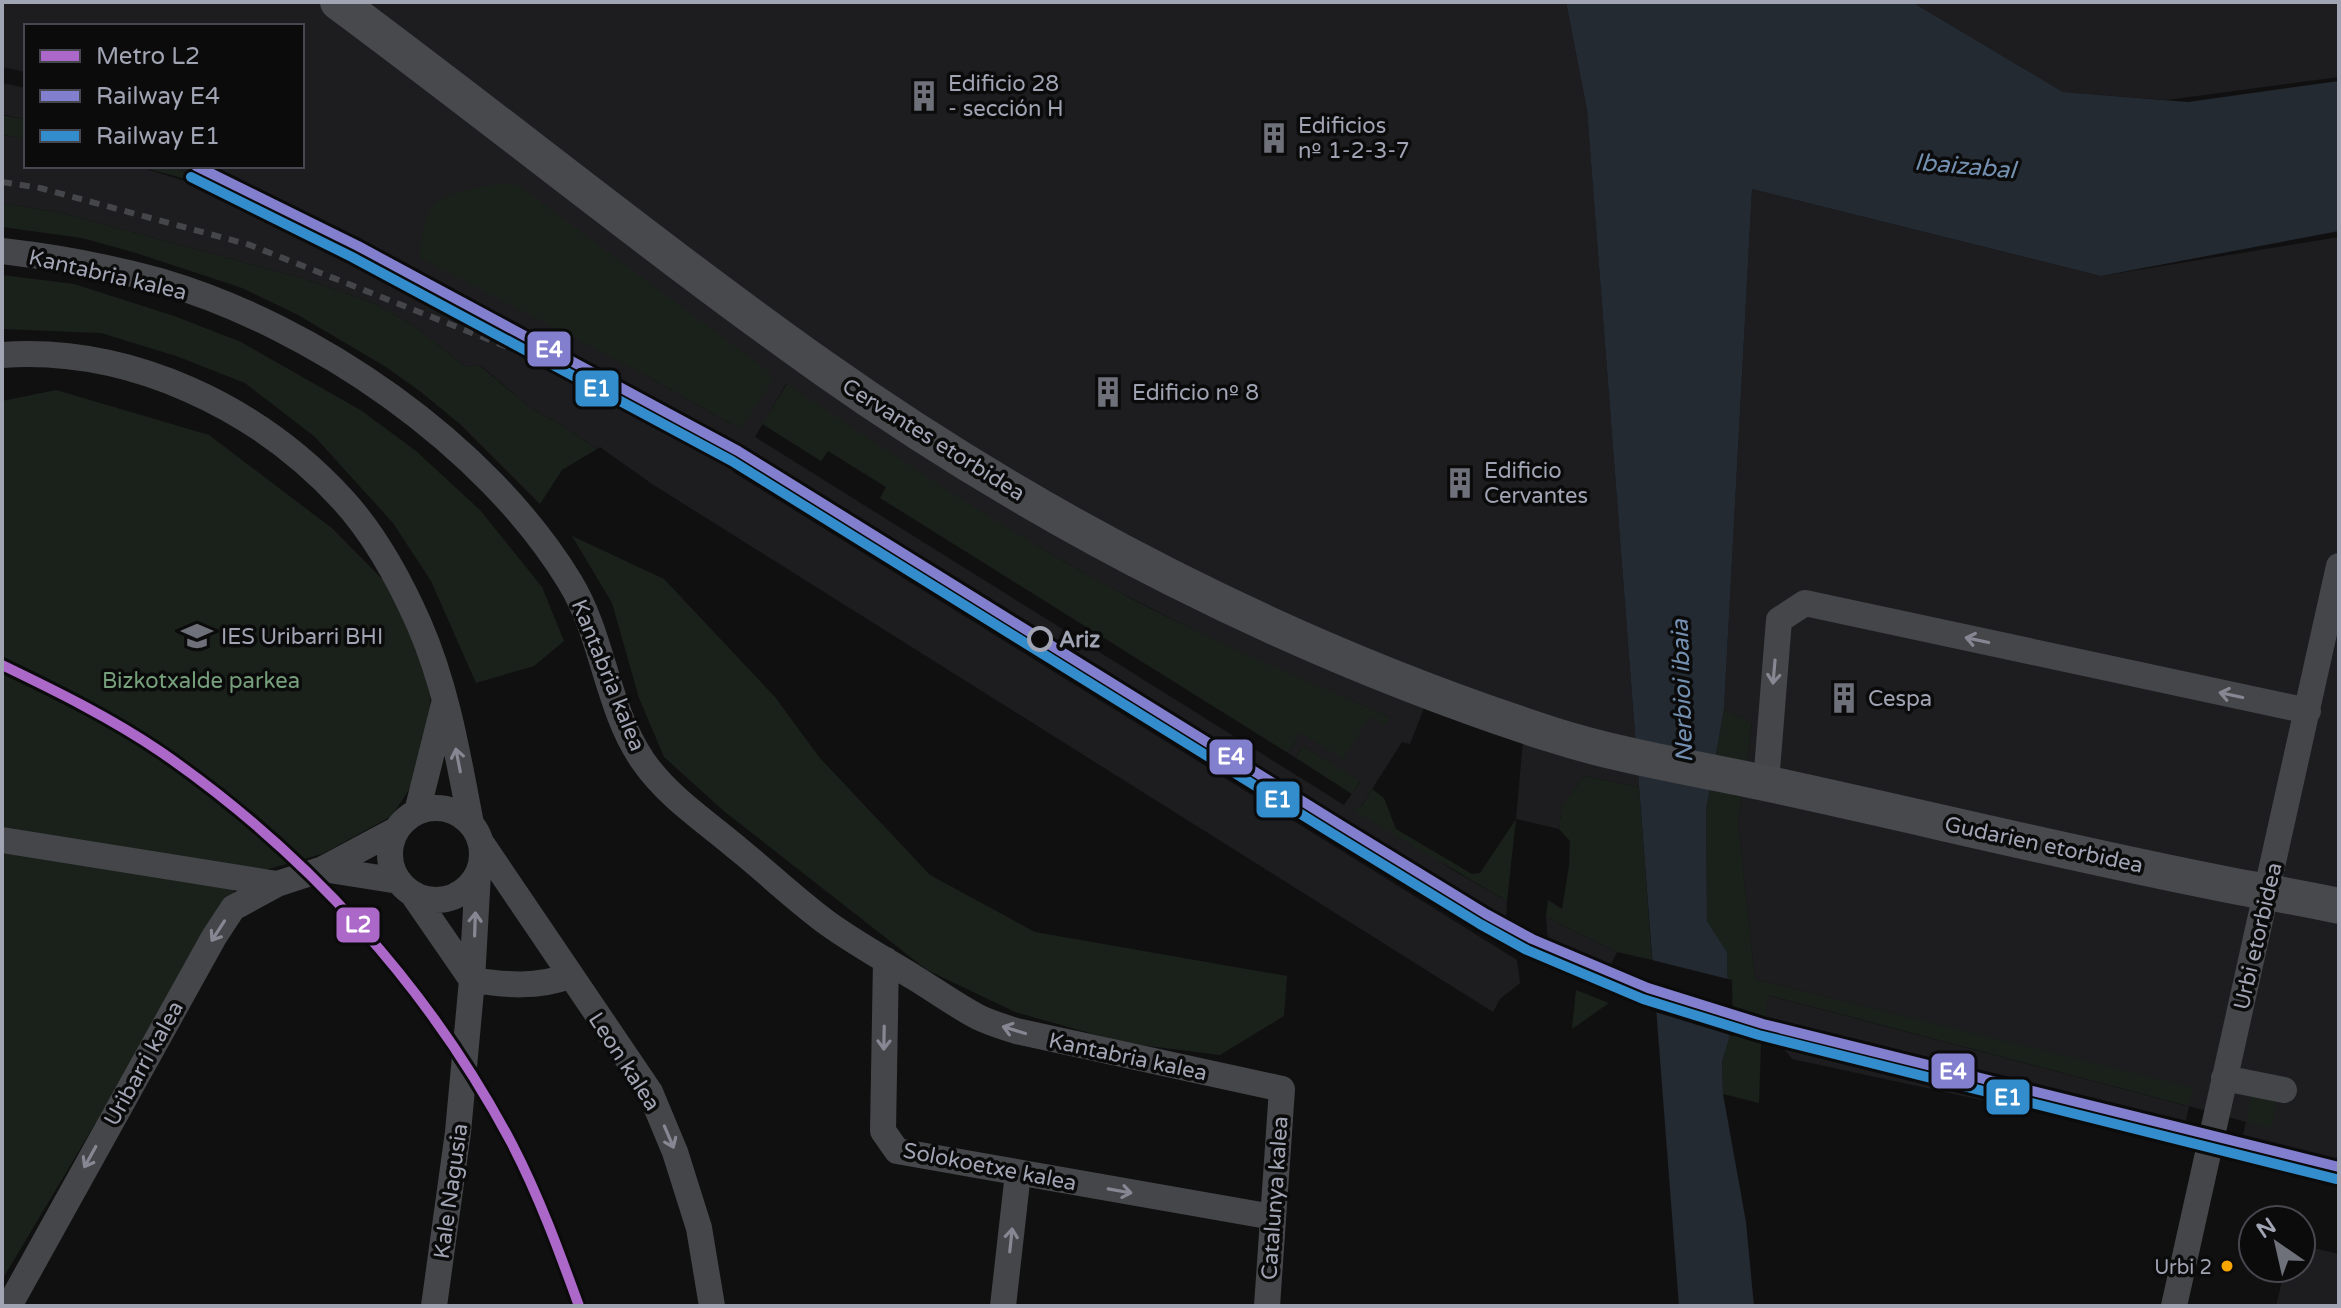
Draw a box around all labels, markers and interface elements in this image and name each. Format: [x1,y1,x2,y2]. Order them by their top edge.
legend [24,24,304,168]
text: Metro L2 [96,42,200,71]
place label: Edificio 28 - sección H [948,71,1064,122]
building icon: Edificio 28 - sección H [907,79,941,113]
text: Railway E4 [96,82,220,111]
place label: Edificios nº 1-2-3-7 [1298,113,1410,164]
building icon: Edificios nº 1-2-3-7 [1257,121,1291,155]
text: Railway E1 [96,122,220,151]
water label: Ibaizabal [1913,148,2020,186]
street label: Kantabria kalea [26,244,189,306]
line badge: E4 [526,330,572,368]
text: E4 [535,337,563,363]
line badge: E1 [574,369,620,408]
street label: Cervantes etorbidea [837,373,1030,507]
building icon: Edificio nº 8 [1091,375,1125,409]
text: E1 [583,376,611,402]
place label: Edificio nº 8 [1132,380,1259,406]
place label: Edificio Cervantes [1484,458,1588,509]
building icon: Edificio Cervantes [1443,466,1477,500]
street label: Kantabria kalea [566,596,650,755]
water label: Nerbioi ibaia [1665,618,1699,763]
school or university icon: IES Uribarri BHI [180,619,214,653]
place label: IES Uribarri BHI [221,624,383,650]
marker: Ariz [1028,627,1052,651]
place label: Ariz [1059,627,1100,653]
one-way arrow [1965,632,1991,647]
one-way arrow [1767,658,1782,685]
park label: Bizkotxalde parkea [102,668,300,694]
building icon: Cespa [1827,681,1861,715]
place label: Cespa [1868,686,1932,712]
one-way arrow [2219,687,2245,702]
line badge: E4 [1208,738,1254,776]
text: E4 [1217,744,1245,770]
one-way arrow [450,748,465,774]
line badge: E1 [1255,780,1301,819]
text: E1 [1264,787,1292,813]
street label: Gudarien etorbidea [1942,811,2145,879]
street label: Urbi etorbidea [2228,860,2288,1012]
line badge: L2 [335,906,381,944]
one-way arrow [467,911,482,938]
text: L2 [345,912,371,938]
one-way arrow [210,919,226,942]
street label: Uribarri kalea [99,996,189,1131]
street label: Leon kalea [583,1007,666,1116]
one-way arrow [1002,1022,1028,1037]
one-way arrow [877,1024,892,1051]
street label: Kantabria kalea [1046,1027,1209,1086]
line badge: E4 [1930,1052,1976,1090]
text: E4 [1939,1059,1967,1085]
line badge: E1 [1985,1078,2031,1116]
text: E1 [1994,1085,2022,1111]
street label: Catalunya kalea [1256,1115,1294,1281]
street label: Kale Nagusia [429,1122,473,1261]
one-way arrow [662,1124,677,1149]
street label: Solokoetxe kalea [901,1137,1079,1197]
one-way arrow [82,1145,97,1169]
one-way arrow [1107,1184,1132,1199]
north arrow [2237,1204,2317,1284]
text: N [2252,1213,2281,1244]
one-way arrow [1003,1227,1018,1253]
place label: Urbi 2 [2154,1256,2212,1280]
marker: Urbi 2 [2219,1258,2235,1274]

